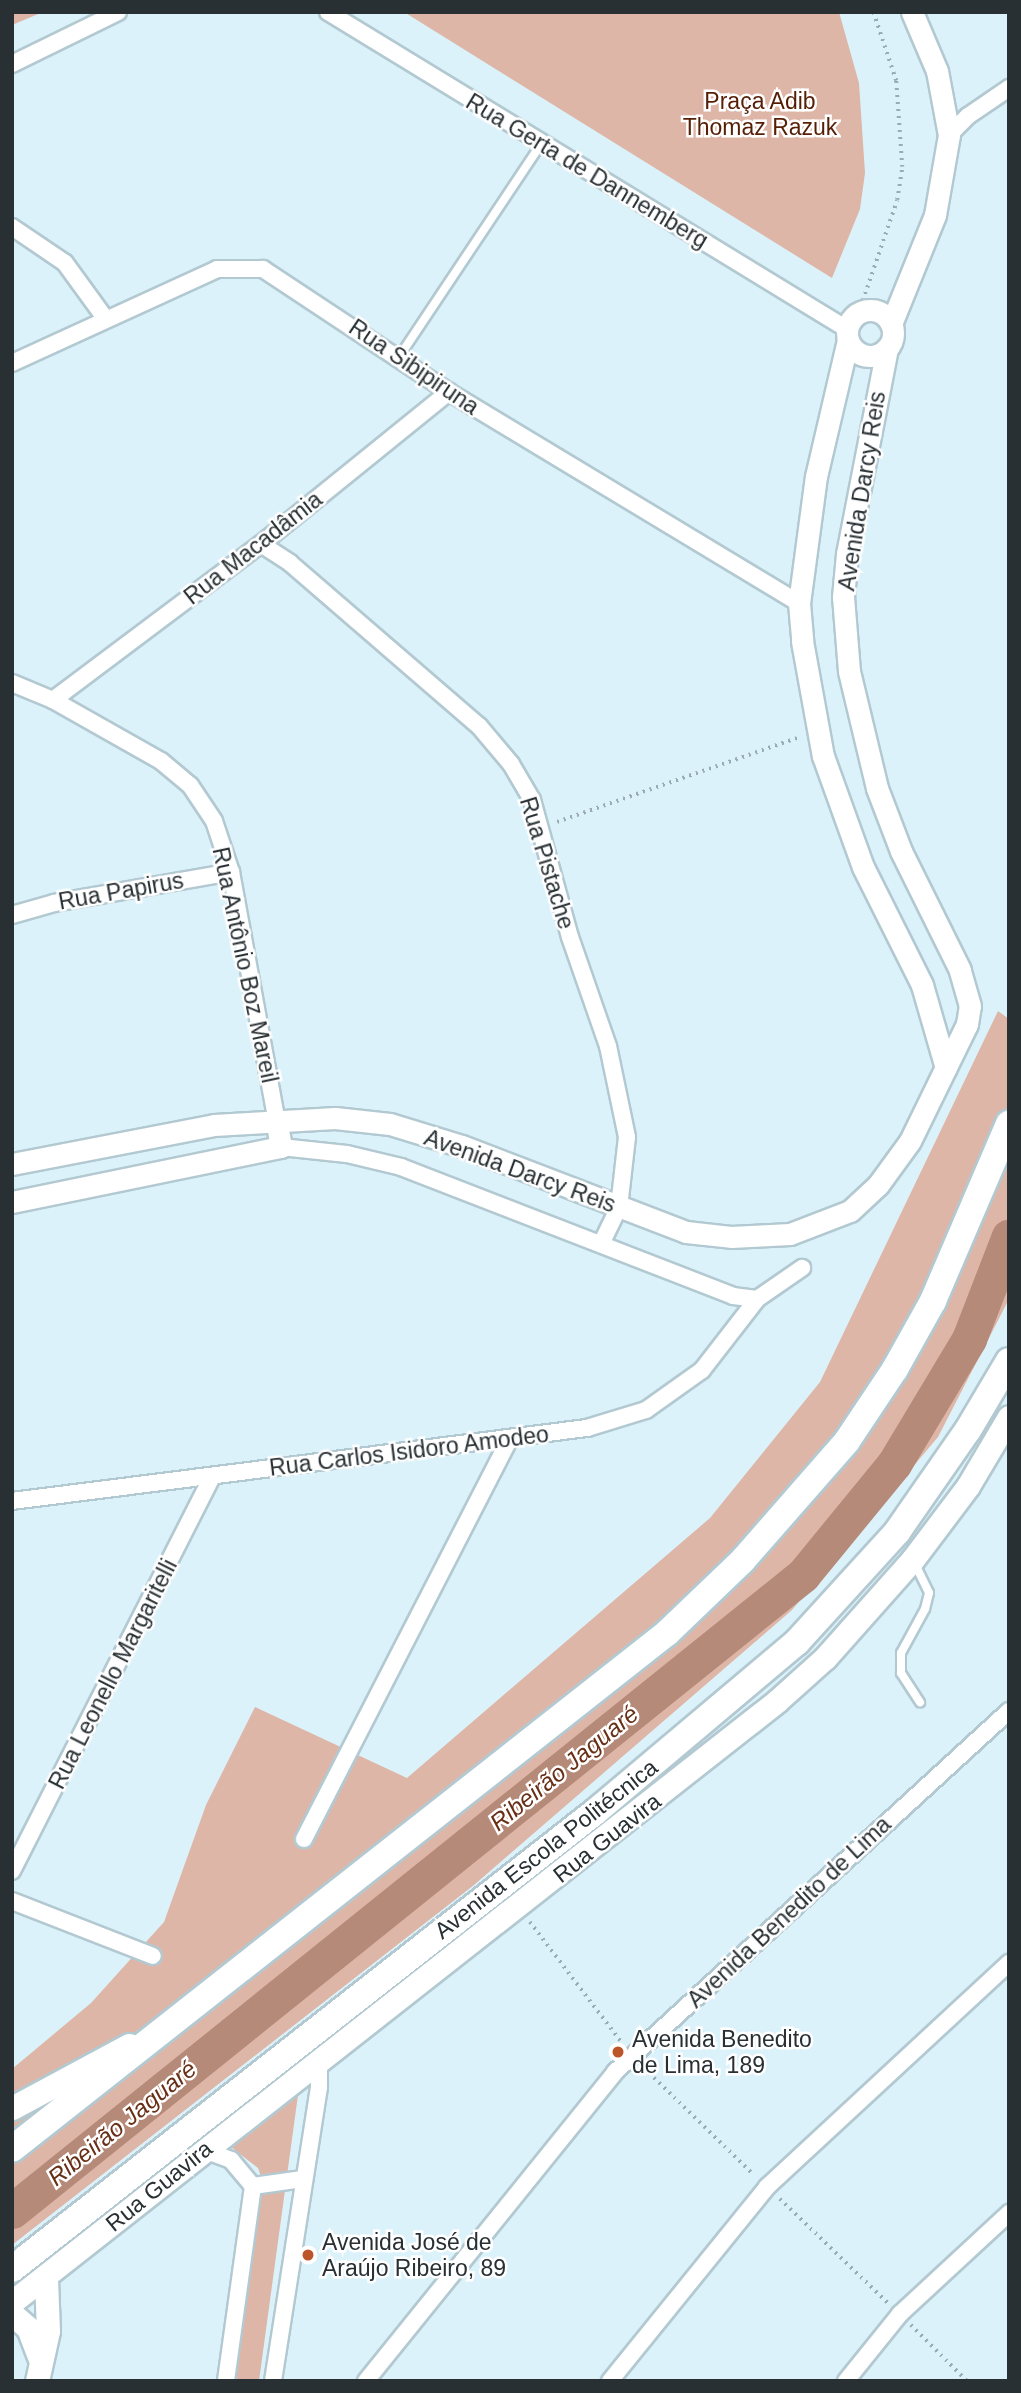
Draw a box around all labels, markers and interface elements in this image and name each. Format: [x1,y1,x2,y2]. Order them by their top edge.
park label: Praça Adib Thomaz Razuk [683,87,837,141]
street label: Rua Gerta de Dannemberg [461,88,713,254]
street label: Rua Sibipiruna [344,313,484,421]
street label: Avenida Darcy Reis [833,389,891,593]
street label: Rua Macadâmia [179,486,327,610]
street label: Rua Pistache [514,794,580,932]
street label: Rua Antônio Boz Mareil [206,844,284,1086]
street label: Rua Papirus [56,866,186,916]
street label: Avenida Darcy Reis [421,1124,619,1218]
street label: Rua Carlos Isidoro Amodeo [267,1420,551,1482]
street label: Rua Leonello Margaritelli [43,1554,183,1794]
water label: Ribeirão Jaguaré [484,1699,644,1837]
street label: Avenida Escola Politécnica [429,1753,663,1945]
street label: Rua Guavira [548,1787,666,1889]
street label: Avenida Benedito de Lima [682,1810,896,2014]
place label: Avenida Benedito de Lima, 189 [632,2025,812,2079]
marker: Avenida Benedito de Lima, 189 [610,2044,626,2060]
water label: Ribeirão Jaguaré [42,2054,202,2192]
street label: Rua Guavira [100,2135,218,2237]
place label: Avenida José de Araújo Ribeiro, 89 [322,2228,506,2282]
marker: Avenida José de Araújo Ribeiro, 89 [300,2247,316,2263]

